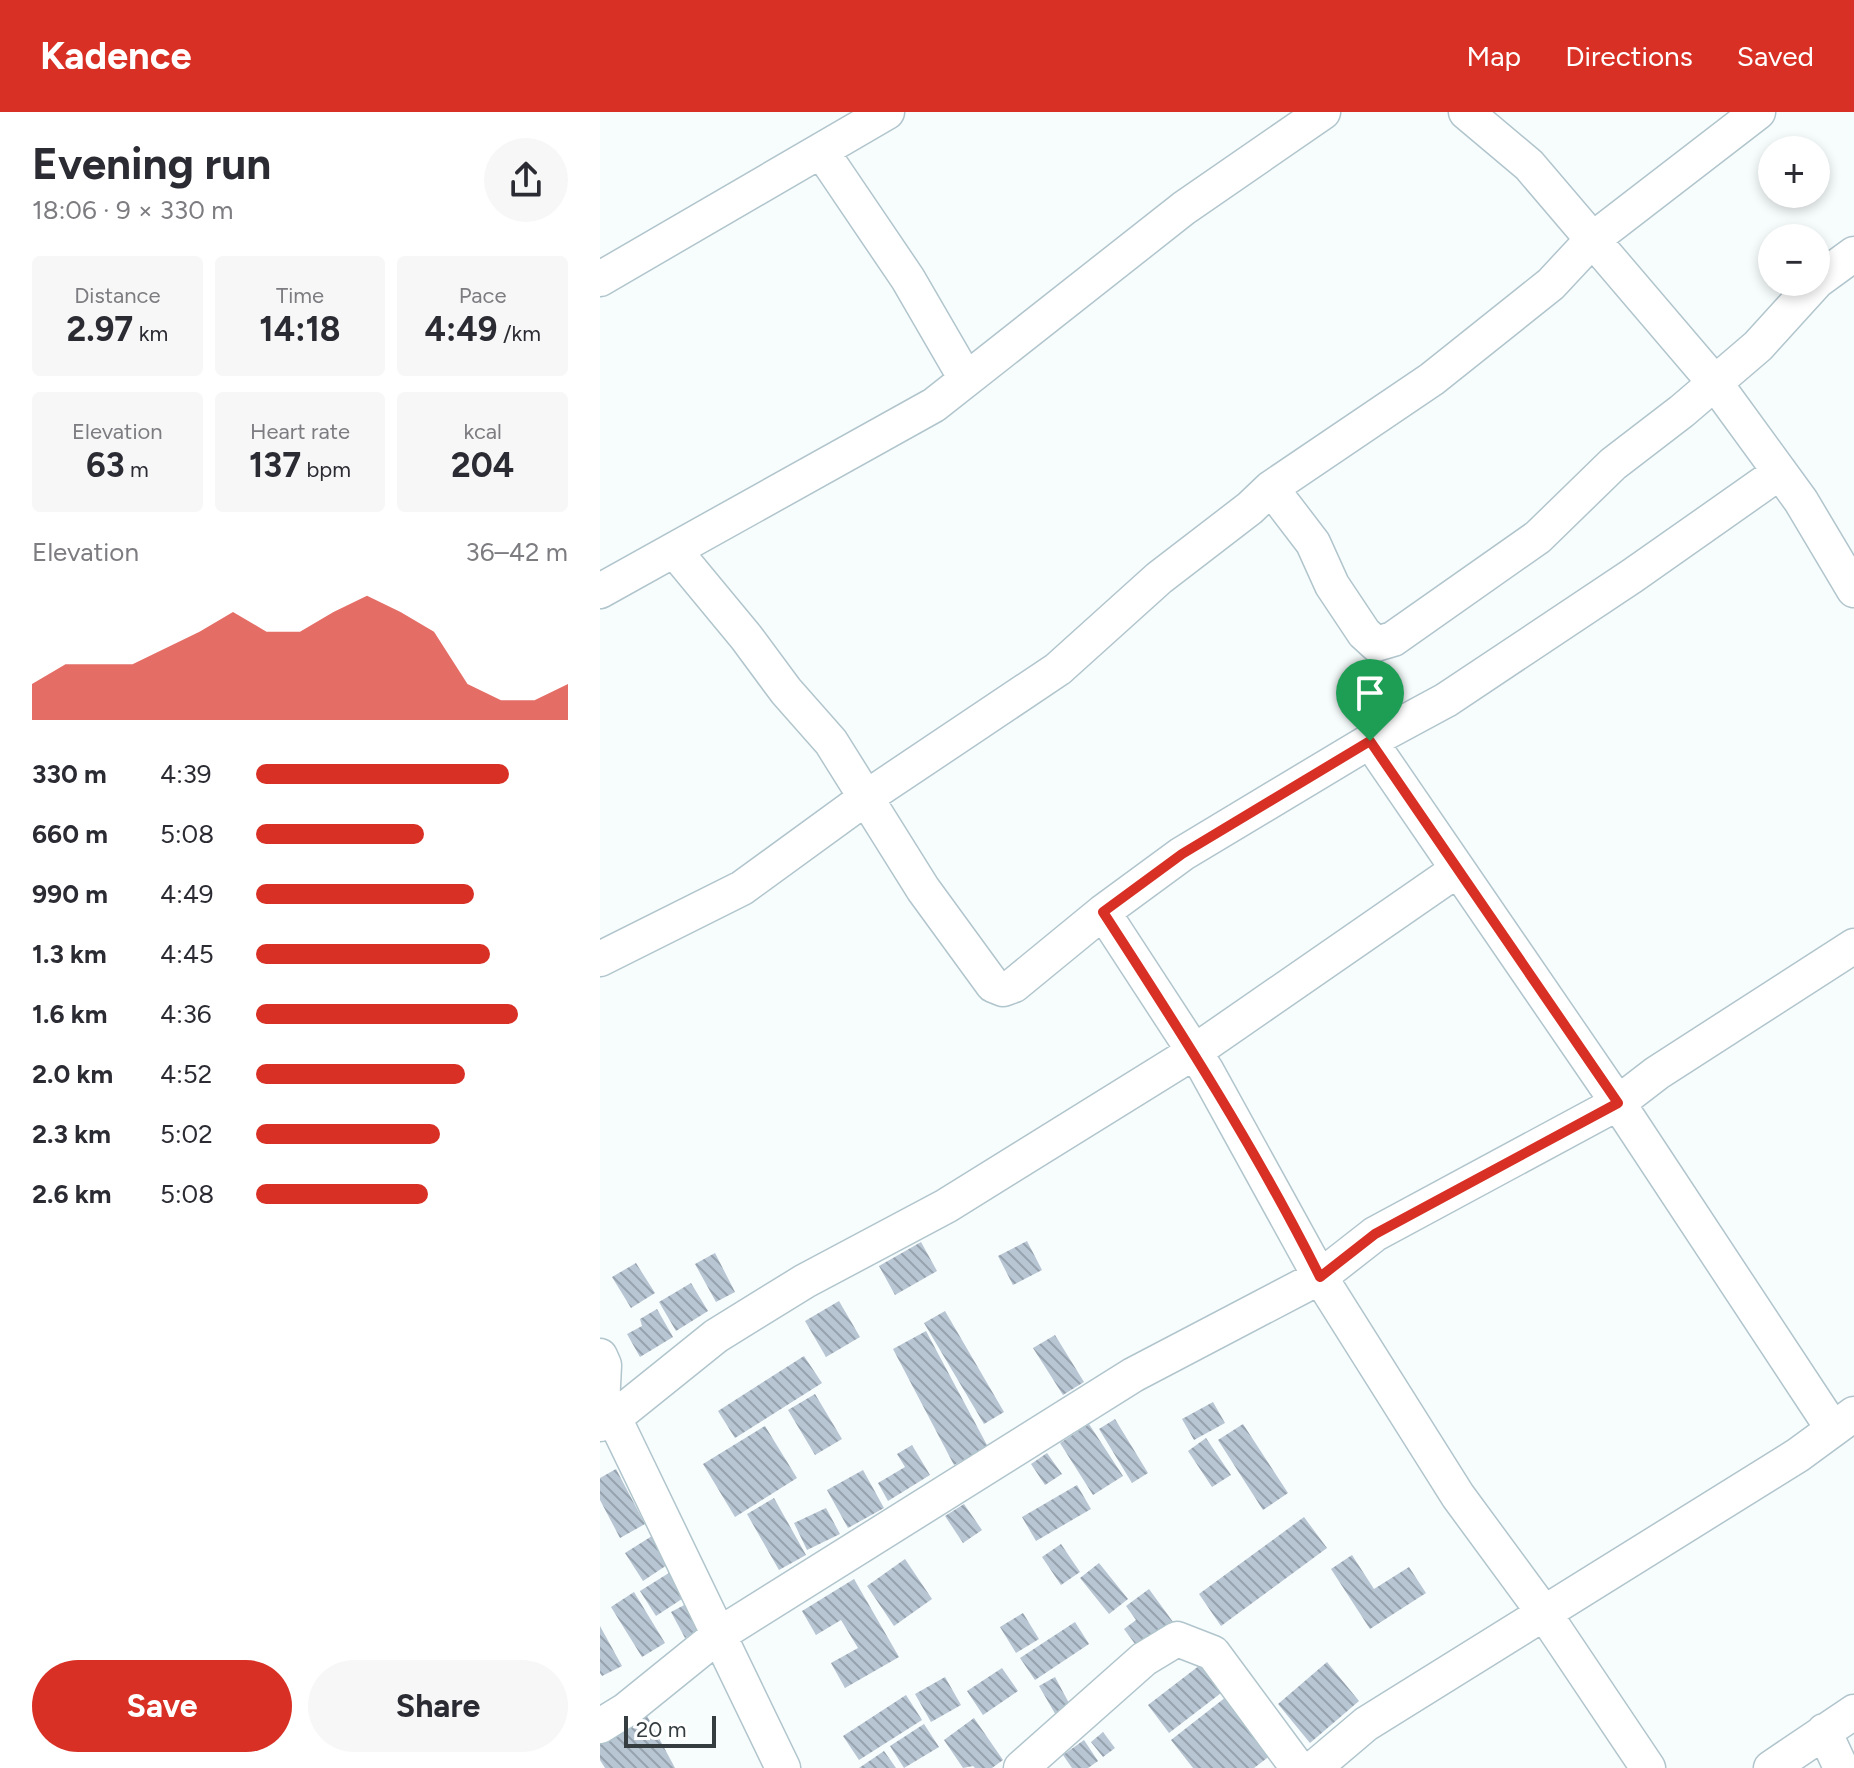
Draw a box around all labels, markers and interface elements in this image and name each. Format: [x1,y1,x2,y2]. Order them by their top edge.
text: Kadence [40,33,191,79]
text: Map [1467,39,1521,73]
text: Directions [1565,39,1693,73]
text: Saved [1737,39,1814,73]
map controls [1758,136,1830,296]
button: + [1758,136,1830,208]
text: Evening run [32,137,271,190]
button: share [484,138,568,222]
text: 18:06 · 9 × 330 m [32,194,233,226]
button: − [1758,224,1830,296]
text: Distance [74,282,160,309]
text: Time [276,282,324,309]
text: Pace [459,282,506,309]
text: 2.97 [67,309,133,350]
text: 14:18 [259,309,341,350]
text: 4:49 [424,309,497,350]
text: km [133,320,168,347]
text: /km [497,320,541,347]
text: Elevation [72,418,163,445]
text: Heart rate [250,418,350,445]
text: kcal [463,418,502,445]
text: 63 [86,445,125,486]
text: 137 [249,445,301,486]
text: 204 [451,445,514,486]
text: m [125,456,149,483]
text: bpm [301,456,351,483]
text: Elevation [32,536,139,568]
text: 36–42 m [466,536,568,568]
pin [1336,659,1404,741]
icon: arrive [1348,671,1392,715]
text: 330 m [32,758,107,790]
text: 4:39 [160,758,212,790]
text: 660 m [32,818,108,850]
text: 5:08 [160,818,214,850]
text: 990 m [32,878,108,910]
text: 4:49 [160,878,214,910]
text: 1.3 km [32,938,107,970]
text: 4:45 [160,938,214,970]
text: 1.6 km [32,998,107,1030]
text: 4:36 [160,998,212,1030]
text: 2.0 km [32,1058,113,1090]
text: 4:52 [160,1058,212,1090]
text: 2.3 km [32,1118,111,1150]
text: 5:02 [160,1118,213,1150]
text: 2.6 km [32,1178,111,1210]
text: 5:08 [160,1178,214,1210]
button: Save [32,1660,292,1752]
button: Share [308,1660,568,1752]
scale bar [624,1712,716,1748]
text: 20 m [636,1716,687,1743]

